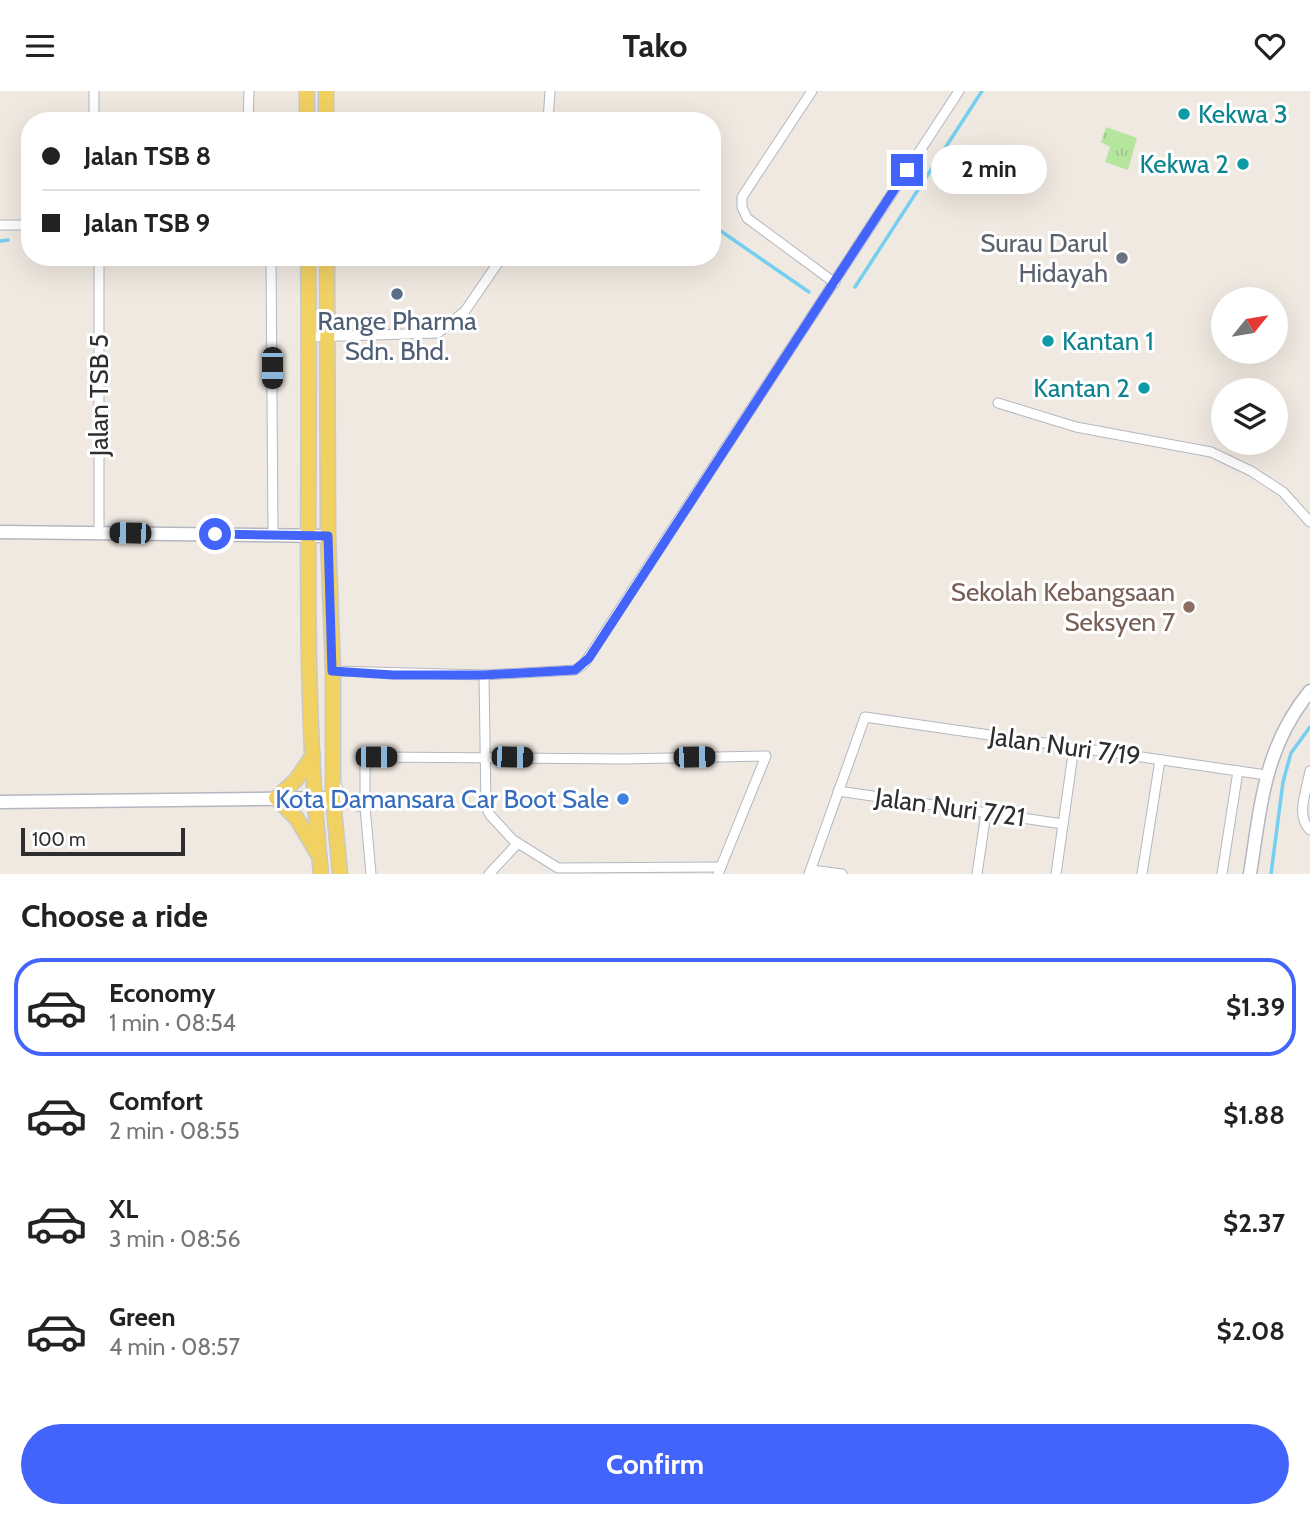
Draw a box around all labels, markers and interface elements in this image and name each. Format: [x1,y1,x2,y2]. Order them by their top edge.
text: Tako [622,26,688,65]
icon: menu [21,27,59,65]
icon: heart [1251,27,1289,65]
place label: Kekwa 3 [1198,98,1288,130]
marker: Kekwa 3 [1176,106,1192,122]
text: Jalan TSB 8 [84,140,211,172]
callout: 2 min [932,146,1047,195]
place label: Kekwa 2 [1140,148,1229,180]
route end [891,154,923,186]
text: 2 min [961,155,1017,183]
marker: Kekwa 2 [1235,156,1251,172]
text: Jalan TSB 9 [84,207,210,239]
place label: Surau Darul Hidayah [980,227,1108,289]
marker: Surau Darul Hidayah [1114,250,1130,266]
marker: Range Pharma Sdn. Bhd. [389,286,405,302]
north arrow [1211,287,1288,364]
map controls [1211,287,1288,455]
place label: Range Pharma Sdn. Bhd. [317,305,477,367]
place label: Kantan 1 [1062,325,1154,357]
marker: Kantan 1 [1040,333,1056,349]
street label: Jalan TSB 5 [83,334,115,457]
car [262,347,283,389]
place label: Kantan 2 [1033,372,1130,404]
button: layers [1211,378,1288,455]
marker: Kantan 2 [1136,380,1152,396]
route start [199,518,231,550]
car [109,522,152,544]
place label: Sekolah Kebangsaan Seksyen 7 [951,576,1175,638]
marker: Sekolah Kebangsaan Seksyen 7 [1181,599,1197,615]
street label: Jalan Nuri 7/19 [986,719,1143,772]
car [491,746,534,768]
car [673,746,716,768]
car [356,747,398,768]
street label: Jalan Nuri 7/21 [872,780,1027,833]
place label: Kota Damansara Car Boot Sale [275,783,609,815]
marker: Kota Damansara Car Boot Sale [615,791,631,807]
scale bar [21,825,186,857]
text: 100 m [32,828,86,851]
text: Choose a ride [21,896,208,935]
icon: car [25,976,88,1039]
text: Economy [109,977,215,1009]
text: $1.39 [1226,991,1285,1023]
text: 1 min · 08:54 [109,1009,236,1037]
icon: car [25,1084,88,1147]
text: Comfort [109,1085,203,1117]
text: $1.88 [1223,1099,1285,1131]
text: 2 min · 08:55 [109,1117,240,1145]
icon: car [25,1192,88,1255]
text: XL [109,1193,138,1225]
text: $2.37 [1223,1207,1285,1239]
text: 3 min · 08:56 [109,1225,241,1253]
icon: car [25,1300,88,1363]
text: Green [109,1301,176,1333]
text: $2.08 [1217,1315,1285,1347]
text: 4 min · 08:57 [109,1333,240,1361]
button: Confirm [21,1424,1289,1504]

